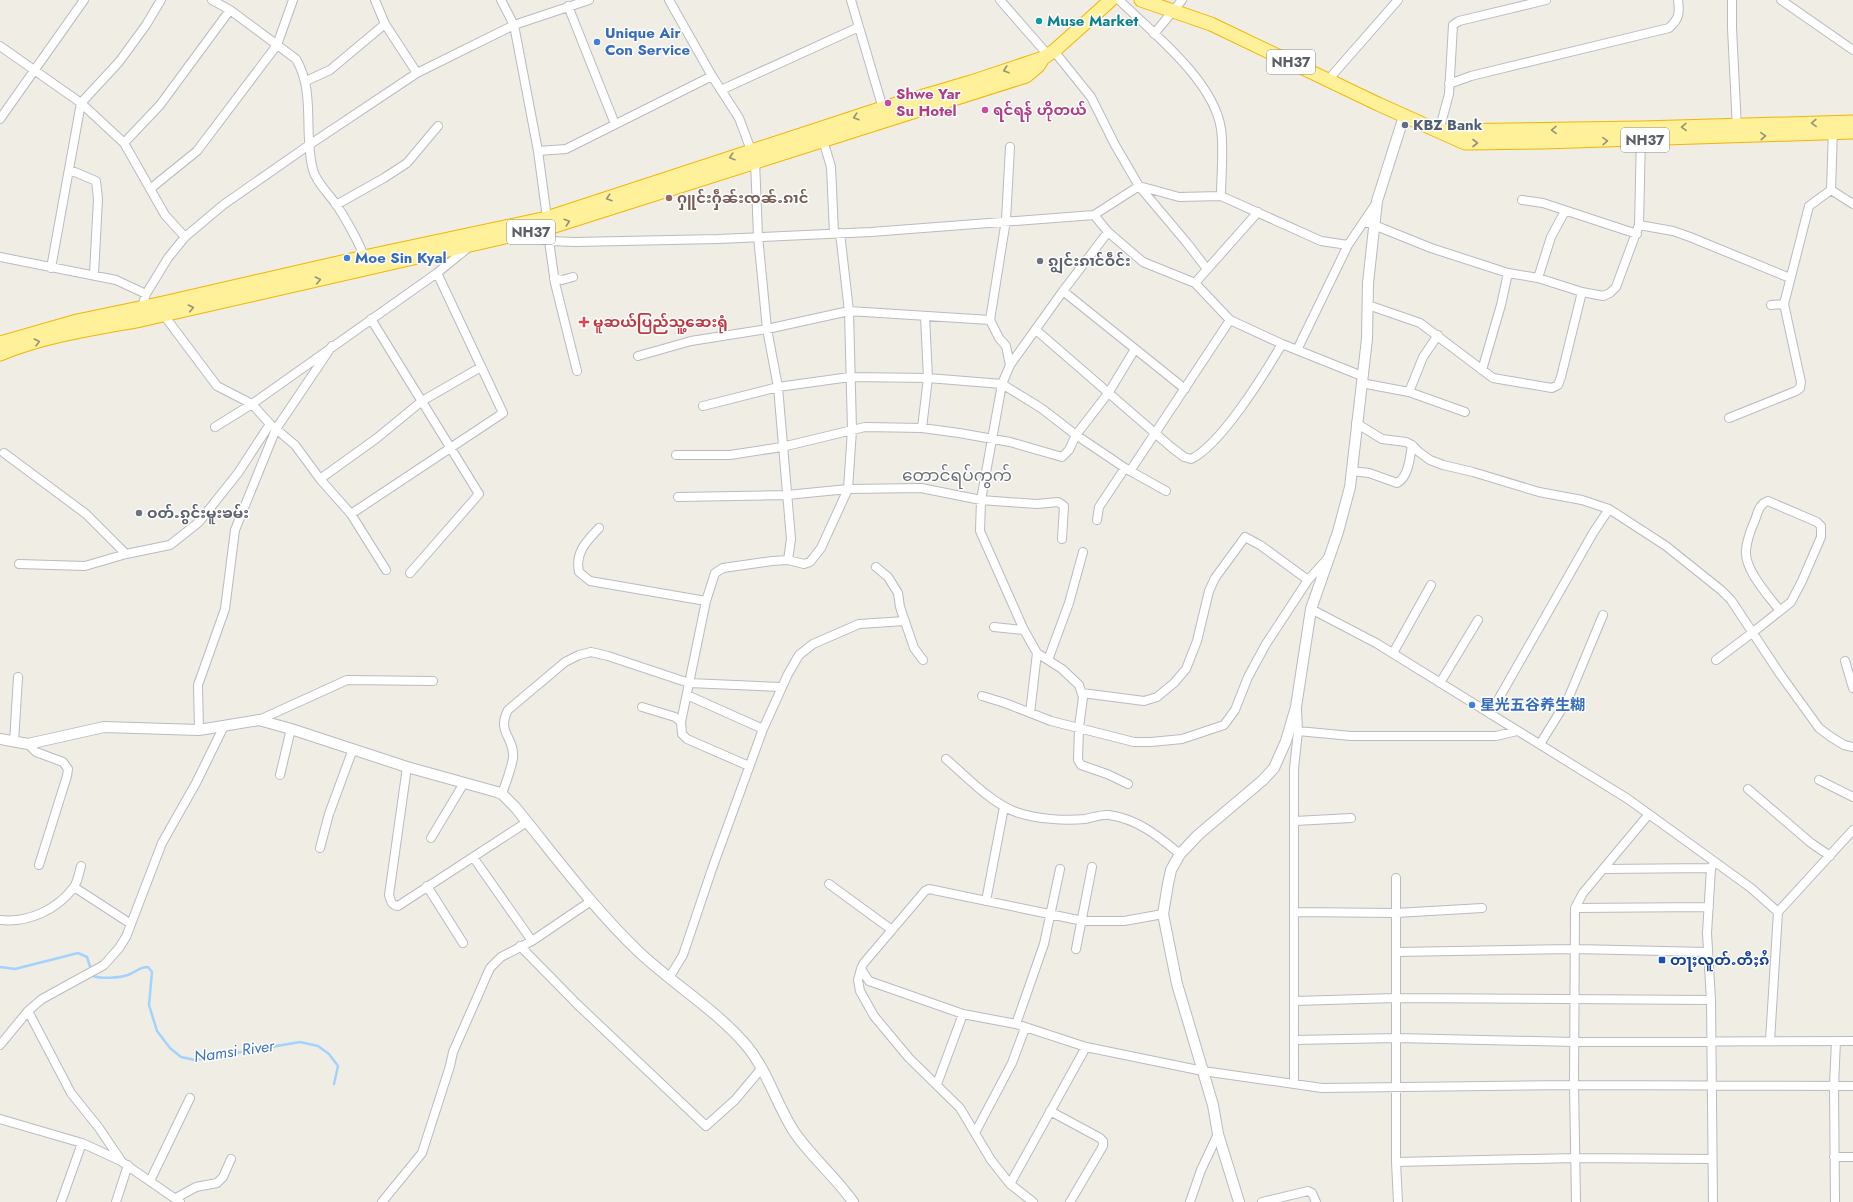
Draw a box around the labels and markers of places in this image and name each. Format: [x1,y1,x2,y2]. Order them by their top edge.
place label: Muse Market [1047,10,1139,32]
marker: Muse Market [1034,16,1044,26]
place label: Unique Air Con Service [605,22,691,61]
marker: Unique Air Con Service [592,37,602,47]
place label: Shwe Yar Su Hotel [896,83,962,122]
marker: Shwe Yar Su Hotel [883,98,893,108]
place label: ရင်ရန် ဟိုတယ် [993,99,1087,122]
marker: ရင်ရန် ဟိုတယ် [980,105,990,115]
place label: KBZ Bank [1413,114,1483,136]
marker: KBZ Bank [1400,120,1410,130]
place label: ႁူင်းႁဵၼ်းၸၼ်ႉၵၢင် [677,187,809,210]
marker: ႁူင်းႁဵၼ်းၸၼ်ႉၵၢင် [664,193,674,203]
place label: Moe Sin Kyal [355,247,447,269]
place label: ၵျွင်းၵၢင်ဝဵင်း [1048,250,1131,274]
marker: Moe Sin Kyal [342,253,352,263]
marker: ၵျွင်းၵၢင်ဝဵင်း [1035,256,1045,266]
place label: မူဆယ်ပြည်သူ့ဆေးရုံ [593,311,728,334]
marker: မူဆယ်ပြည်သူ့ဆေးရုံ [578,316,590,328]
place label: ဝတ်ႉၵွင်းမူးၶမ်း [147,502,249,525]
marker: ဝတ်ႉၵွင်းမူးၶမ်း [134,508,144,518]
place label: 星光五谷养生糊 [1480,694,1585,716]
marker: 星光五谷养生糊 [1467,700,1477,710]
place label: တႃႈလူတ်ႉတီႈၵႆ [1670,949,1770,972]
marker: တႃႈလူတ်ႉတီႈၵႆ [1657,955,1667,965]

